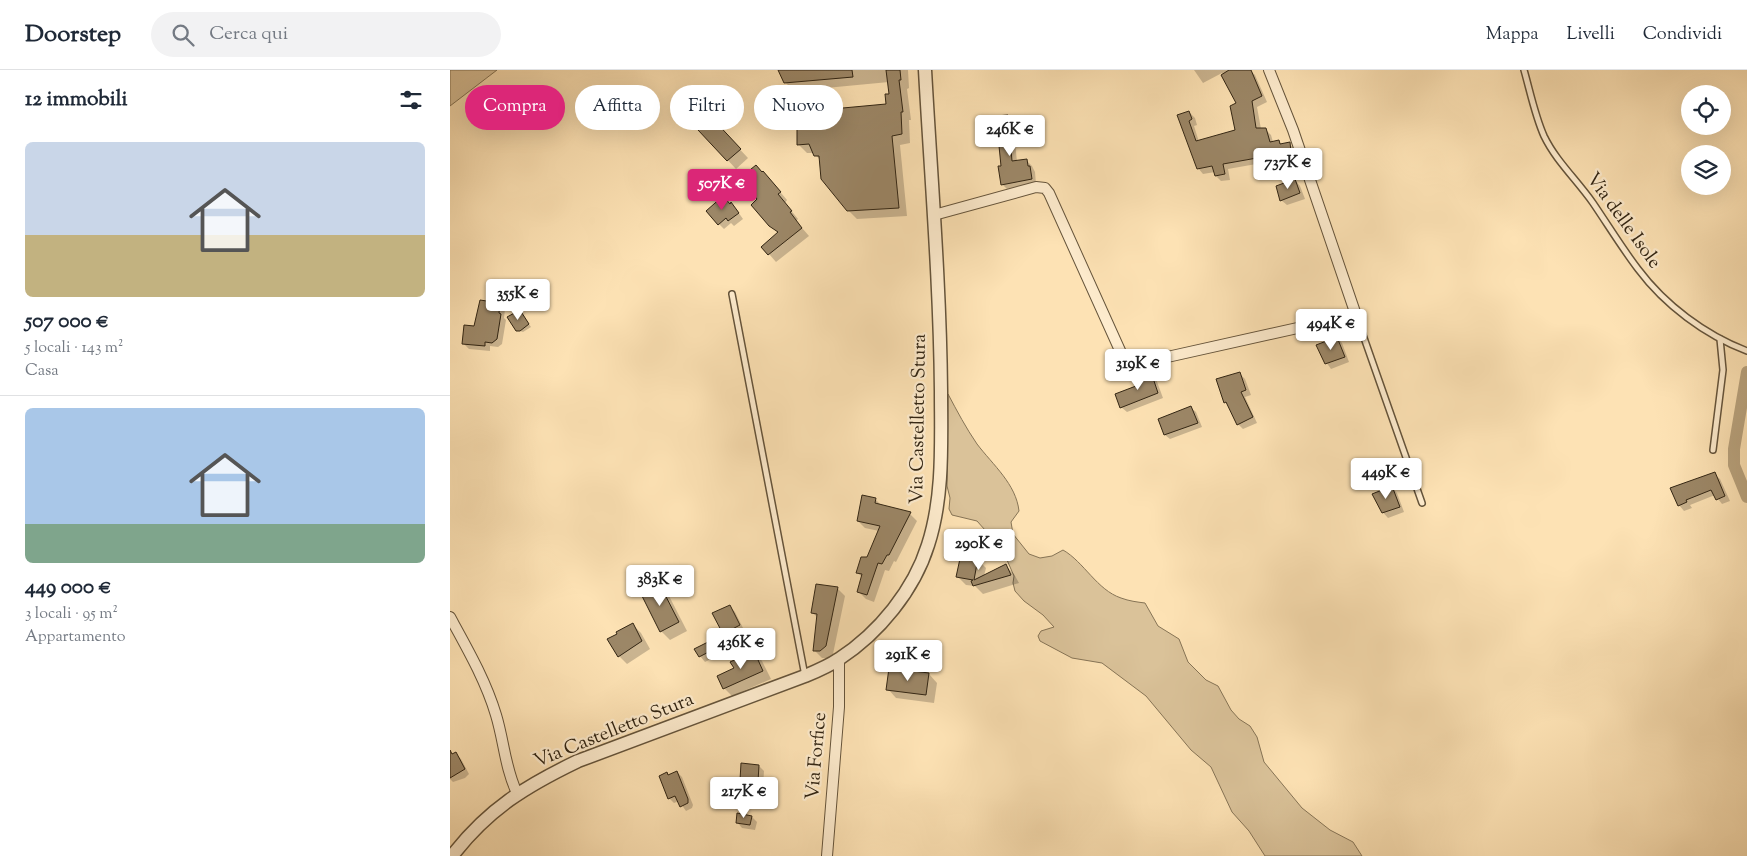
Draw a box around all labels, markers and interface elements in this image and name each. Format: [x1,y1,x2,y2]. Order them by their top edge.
search box [151,12,501,57]
text: Doorstep [25,18,121,52]
icon: search [169,21,197,49]
text: Cerca qui [209,21,288,48]
text: Mappa [1486,22,1539,48]
text: Livelli [1567,22,1615,48]
text: Condividi [1643,22,1722,48]
text: 12 immobili [25,85,127,115]
chip: Compra [465,85,565,130]
chip: Affitta [575,85,660,130]
chip: Filtri [670,85,744,130]
chip: Nuovo [754,85,843,130]
map controls [1681,85,1731,195]
button: locate [1681,85,1731,135]
icon: filters [397,86,425,114]
pin: 246K € [969,114,1051,157]
text: 246K € [986,119,1034,142]
button: layers [1681,145,1731,195]
pin: 737K € [1247,148,1329,190]
text: 737K € [1264,152,1312,175]
street label: Via delle Isole [1579,167,1667,275]
pin: 507K € [681,168,763,211]
text: 507K € [699,173,745,196]
icon: home [180,175,270,265]
pin: 355K € [477,278,559,321]
text: 355K € [497,283,539,306]
text: 507 000 € [25,307,109,337]
pin: 494K € [1290,308,1372,351]
text: 494K € [1307,313,1355,336]
street label: Via Castelletto Stura [904,333,934,504]
text: 5 locali · 143 m² [25,337,123,360]
pin: 319K € [1097,348,1179,391]
text: 319K € [1116,353,1160,376]
text: Casa [25,360,59,383]
icon: home [180,440,270,530]
pin: 449K € [1345,458,1427,500]
text: 449K € [1362,462,1410,485]
pin: 290K € [938,528,1020,571]
text: 290K € [955,533,1003,556]
pin: 383K € [619,564,701,607]
text: 383K € [637,569,683,592]
text: 449 000 € [25,573,111,603]
text: 3 locali · 95 m² [25,603,118,626]
text: Appartamento [25,626,125,649]
pin: 436K € [700,628,782,670]
text: 436K € [717,632,765,655]
pin: 291K € [867,640,949,682]
text: 291K € [885,644,931,667]
street label: Via Castelletto Stura [530,687,698,775]
street label: Via Forfice [800,711,834,801]
pin: 217K € [703,776,785,819]
text: 217K € [721,781,767,804]

